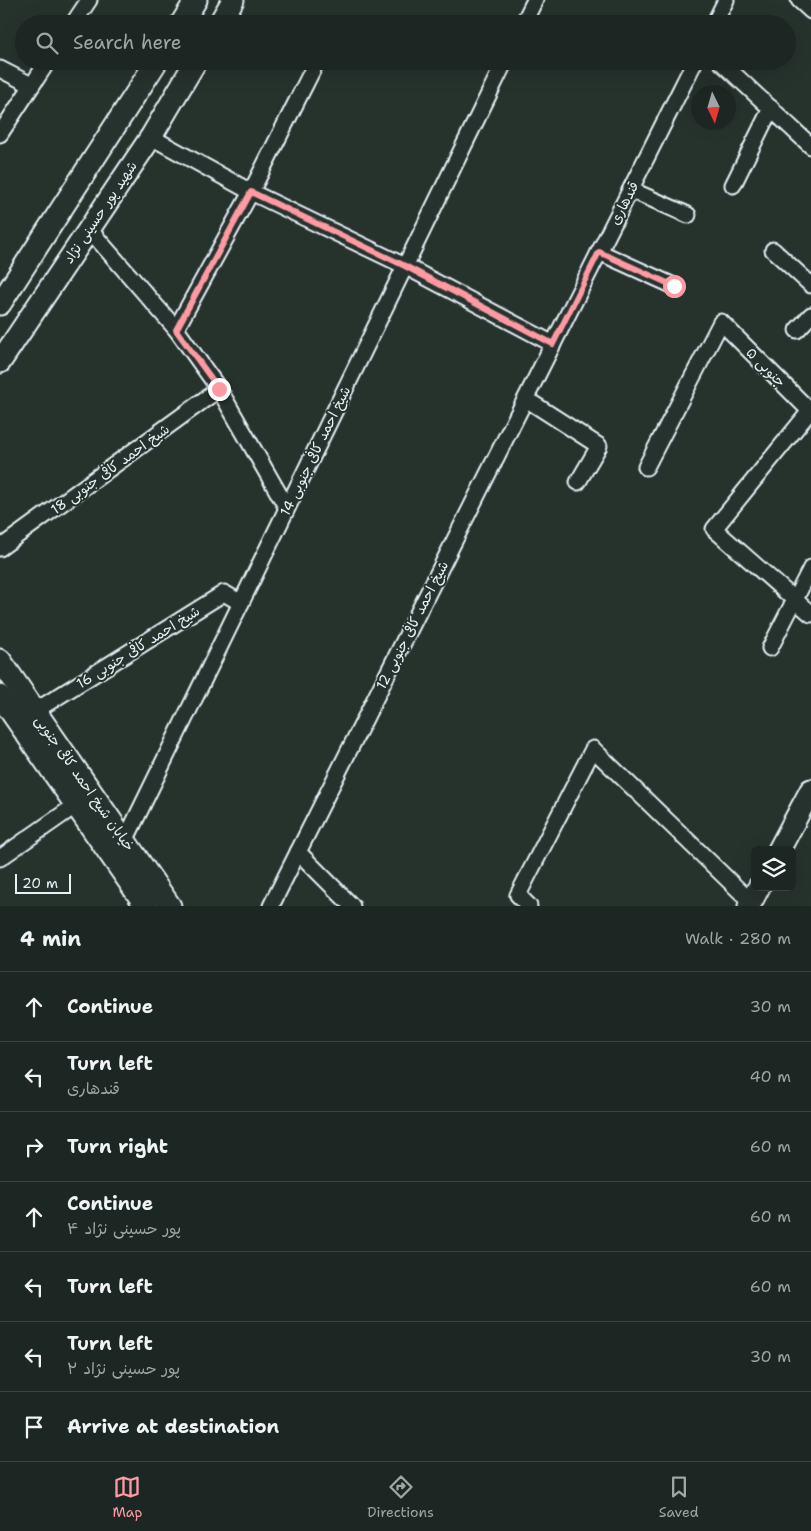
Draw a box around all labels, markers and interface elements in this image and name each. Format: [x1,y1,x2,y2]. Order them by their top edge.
search box [15,15,796,70]
icon: search [33,29,61,57]
text: Search here [73,30,182,55]
north arrow [691,85,736,130]
street label: شهید پور حسینی نژاد [59,157,142,267]
street label: قندهاری [605,178,643,228]
route start [663,275,686,298]
street label: جنوبی ۵ [742,343,790,391]
route end [208,378,231,401]
street label: شیخ احمد کافی جنوبی 14 [276,383,355,519]
street label: شیخ احمد کافی جنوبی 18 [47,420,174,519]
street label: شیخ احمد کافی جنوبی 12 [372,558,453,693]
street label: شیخ احمد کافی جنوبی 16 [73,602,204,693]
street label: خیابان شیخ احمد کافی جنوبی [30,712,139,855]
map controls [751,846,796,891]
button: layers [751,846,796,891]
scale bar [15,871,71,894]
text: 20 m [22,874,58,892]
text: 4 min [20,925,81,953]
text: Walk · 280 m [685,928,791,949]
icon: ahead [20,993,48,1021]
text: Continue [67,994,153,1019]
text: 30 m [750,996,791,1017]
text: Turn left [67,1051,153,1076]
icon: left [20,1063,48,1091]
text: 40 m [749,1066,791,1087]
text: قندهاری [67,1078,120,1099]
icon: right [20,1133,48,1161]
text: Turn right [67,1134,168,1159]
text: 60 m [750,1136,791,1157]
text: Continue [67,1191,153,1216]
icon: ahead [20,1203,48,1231]
text: 60 m [750,1206,791,1227]
text: پور حسینی نژاد ۴ [67,1218,181,1239]
icon: left [20,1273,48,1301]
text: Turn left [67,1274,153,1299]
text: 60 m [750,1276,791,1297]
text: Turn left [67,1331,153,1356]
icon: left [20,1343,48,1371]
text: 30 m [750,1346,791,1367]
text: پور حسینی نژاد ۲ [67,1358,180,1379]
icon: arrive [20,1413,48,1441]
text: Arrive at destination [67,1414,279,1439]
tab: Map [112,1473,142,1521]
tab: Directions [367,1473,434,1521]
tab: Saved [659,1473,699,1521]

